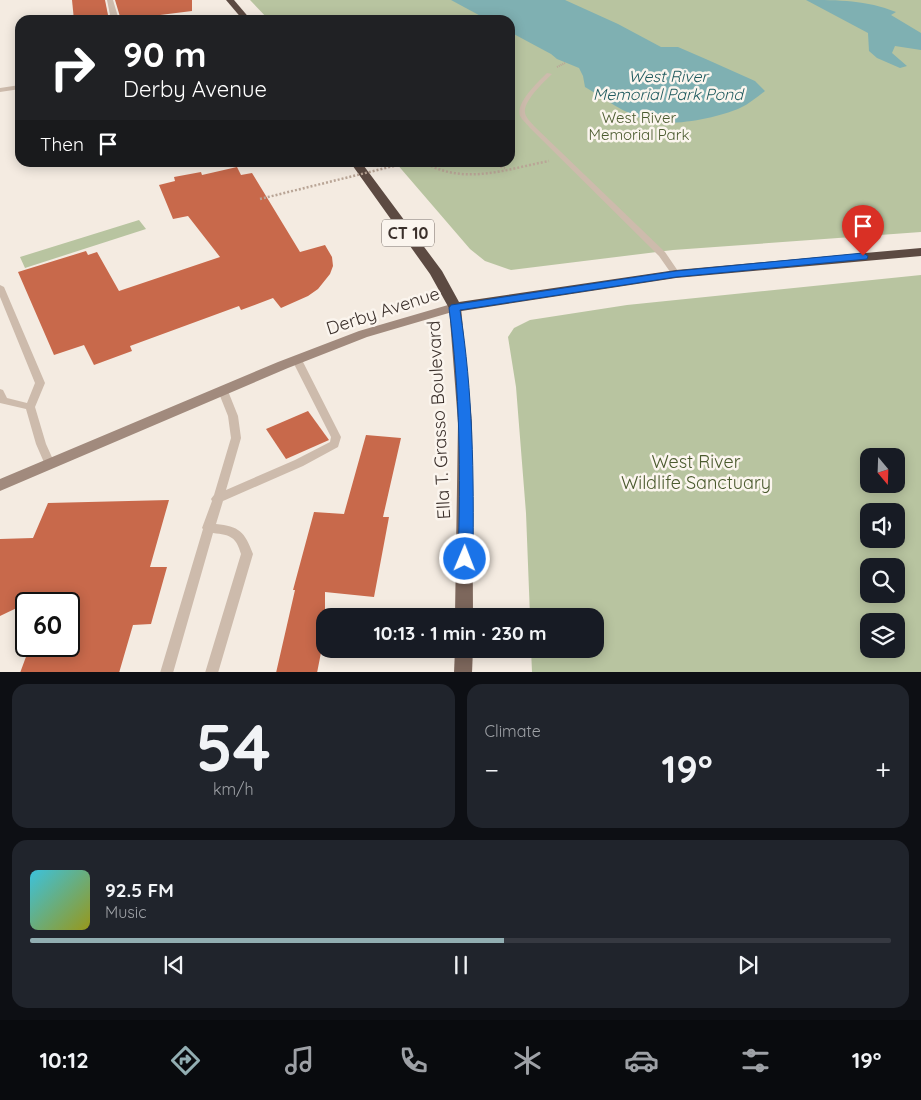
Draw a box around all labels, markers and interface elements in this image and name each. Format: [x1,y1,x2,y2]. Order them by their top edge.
text: 90 m [123,32,206,76]
icon: right [40,35,105,100]
water label: West River Memorial Park Pond [593,66,745,104]
text: Derby Avenue [123,75,267,103]
park label: West River Memorial Park [589,108,690,144]
icon: arrive [94,130,122,158]
text: Then [40,132,84,156]
pin [842,205,884,256]
icon: arrive [849,212,877,240]
road number: CT 10 [382,220,434,247]
street label: Derby Avenue [323,281,442,340]
street label: Ella T. Grasso Boulevard [422,320,455,520]
north arrow [860,448,905,492]
map controls [860,448,905,658]
park label: West River Wildlife Sanctuary [621,450,771,494]
button: sound [860,503,905,548]
position arrow [438,532,490,584]
button: search [860,558,905,603]
speed limit sign: 60 [15,592,80,657]
button: layers [860,613,905,658]
text: 10:13 · 1 min · 230 m [373,621,547,645]
text: 54 [195,706,271,787]
text: Climate [485,721,541,741]
text: 19° [661,745,713,793]
text: − [485,752,499,787]
text: + [875,752,891,787]
text: km/h [213,779,254,799]
text: 92.5 FM [105,878,174,902]
text: Music [105,902,147,922]
icon: previous [160,951,188,979]
icon: pause [447,951,475,979]
icon: next [734,951,762,979]
icon: directions [168,1043,203,1078]
icon: music [282,1043,317,1078]
icon: phone [396,1043,431,1078]
icon: climate [510,1043,545,1078]
icon: car [624,1043,659,1078]
icon: filters [738,1043,773,1078]
text: 10:12 [40,1046,89,1074]
text: 19° [852,1046,881,1074]

